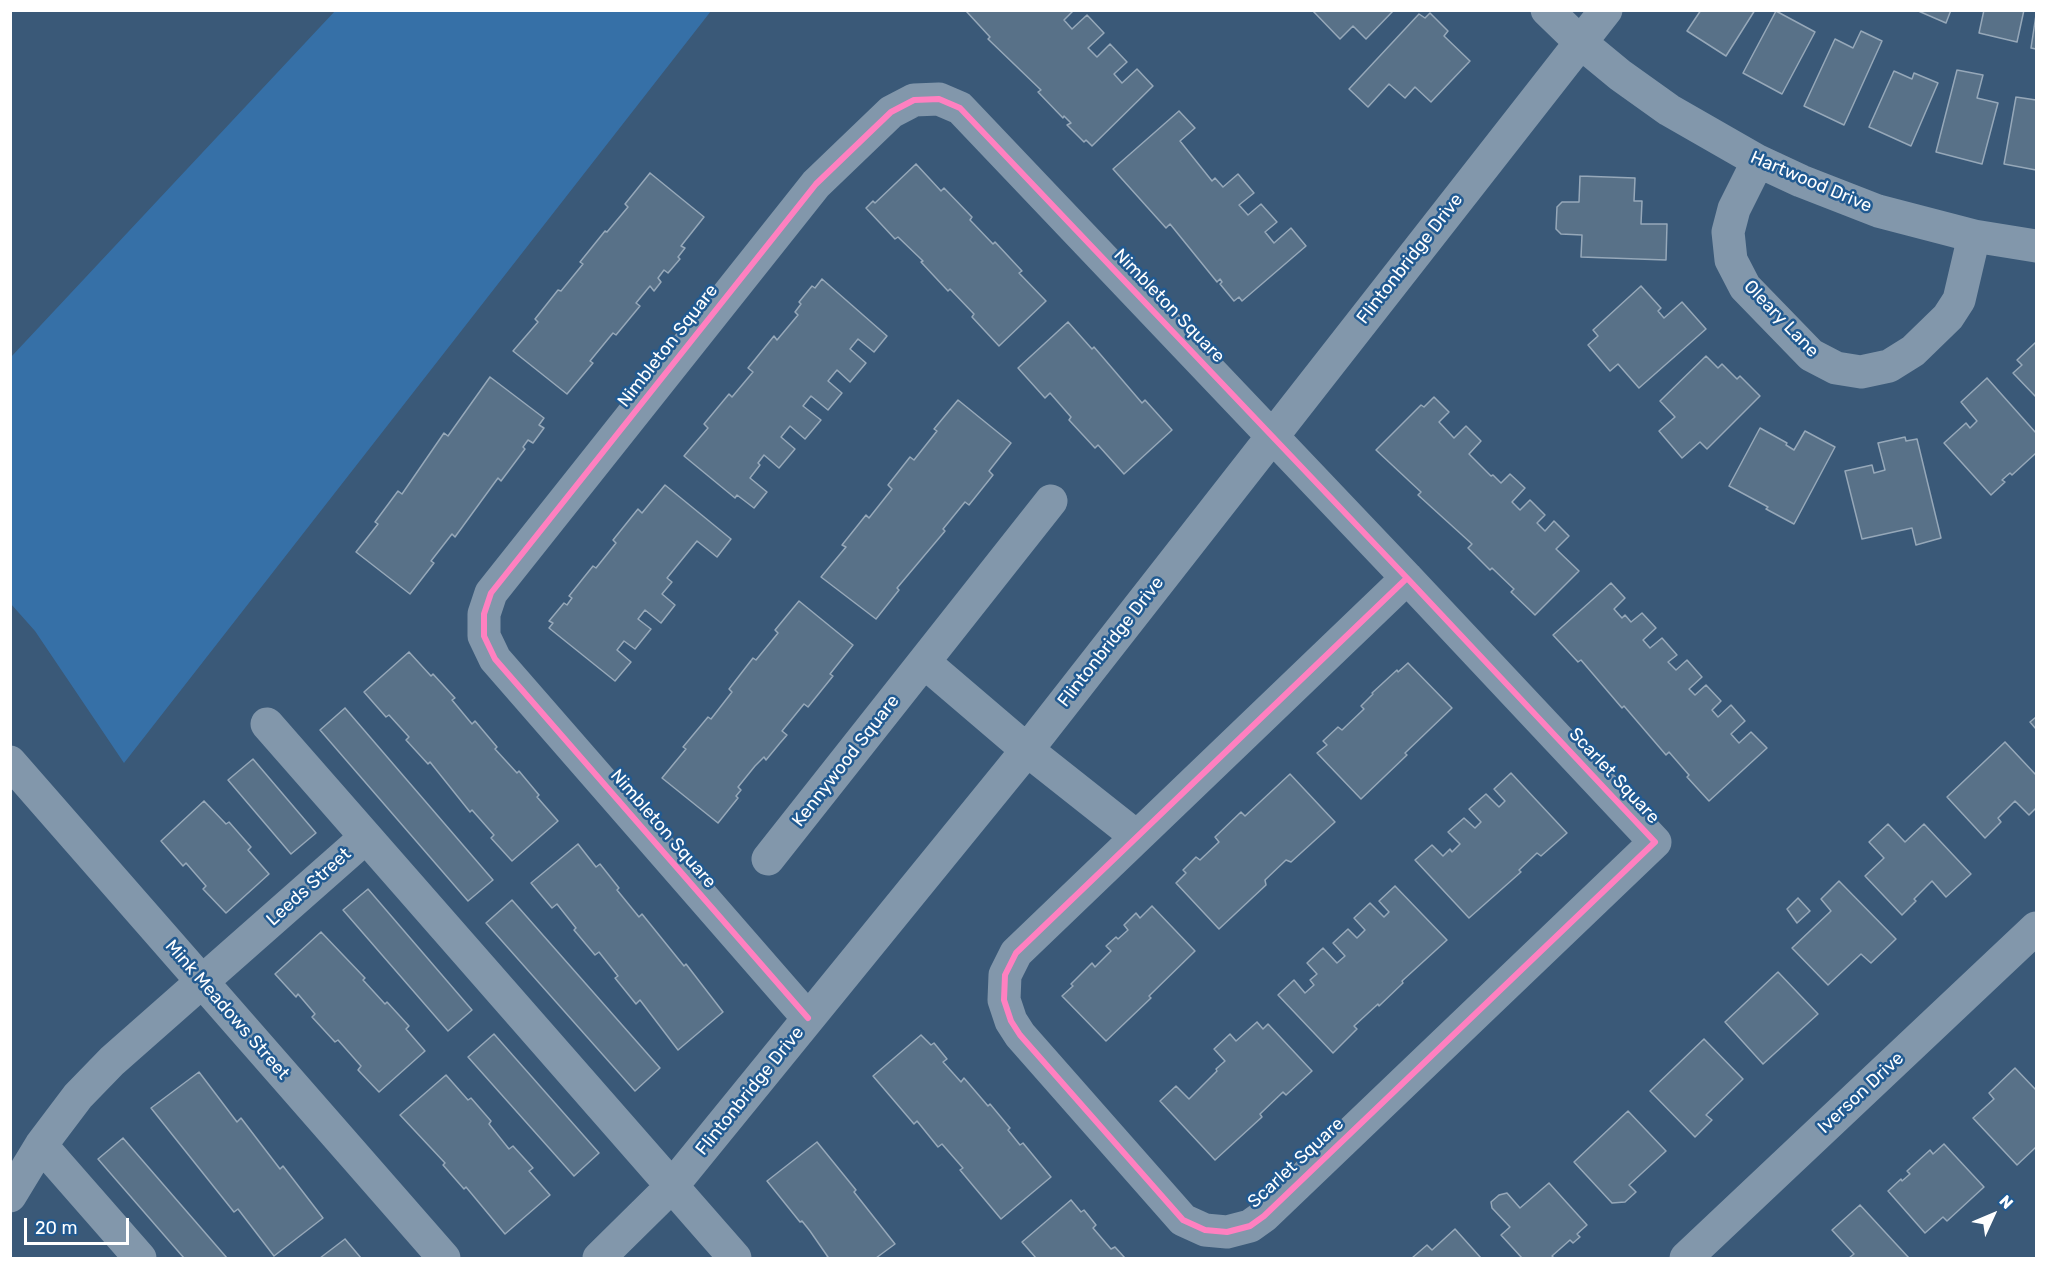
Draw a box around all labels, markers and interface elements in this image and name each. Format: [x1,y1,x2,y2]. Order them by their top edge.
street label: Hartwood Drive [1747,147,1875,217]
street label: Flintonbridge Drive [1352,190,1468,328]
street label: Nimbleton Square [1109,245,1229,367]
street label: Oleary Lane [1739,276,1823,362]
street label: Nimbleton Square [613,280,723,412]
street label: Flintonbridge Drive [1053,573,1169,711]
street label: Kennywood Square [788,691,904,831]
street label: Scarlet Square [1564,724,1664,828]
street label: Nimbleton Square [606,765,720,893]
street label: Leeds Street [262,843,356,931]
street label: Mink Meadows Street [160,936,294,1084]
street label: Flintonbridge Drive [691,1022,809,1160]
street label: Iverson Drive [1814,1048,1908,1138]
street label: Scarlet Square [1244,1113,1348,1213]
north arrow [1963,1185,2023,1245]
text: N [1995,1191,2017,1213]
scale bar [27,1206,132,1244]
text: 20 m [35,1217,77,1239]

